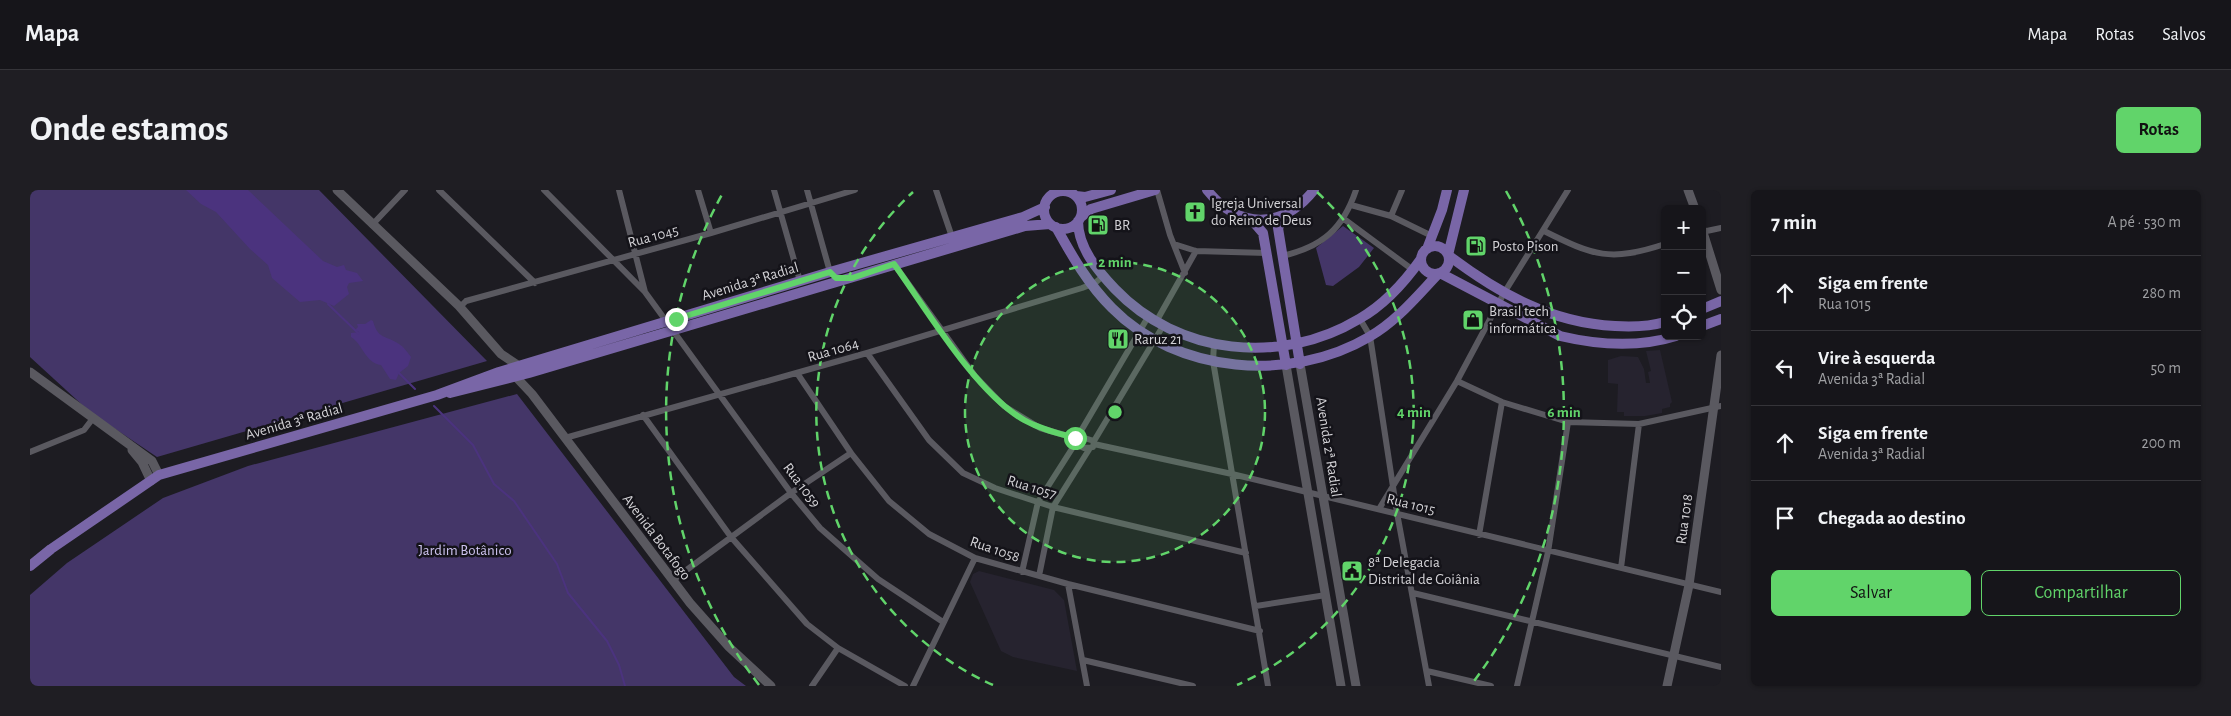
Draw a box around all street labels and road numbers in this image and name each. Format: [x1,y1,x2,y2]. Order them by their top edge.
street label: Rua 1045 [626,223,680,250]
street label: Avenida 3ª Radial [700,260,800,303]
street label: Rua 1064 [806,336,860,365]
street label: Avenida 2ª Radial [1313,396,1344,498]
street label: Avenida 3ª Radial [244,400,344,443]
street label: Rua 1059 [780,460,823,510]
street label: Rua 1057 [1005,473,1058,502]
street label: Rua 1015 [1385,491,1437,518]
street label: Avenida Botafogo [620,492,694,583]
street label: Rua 1018 [1674,493,1695,545]
street label: Rua 1058 [968,534,1022,565]

